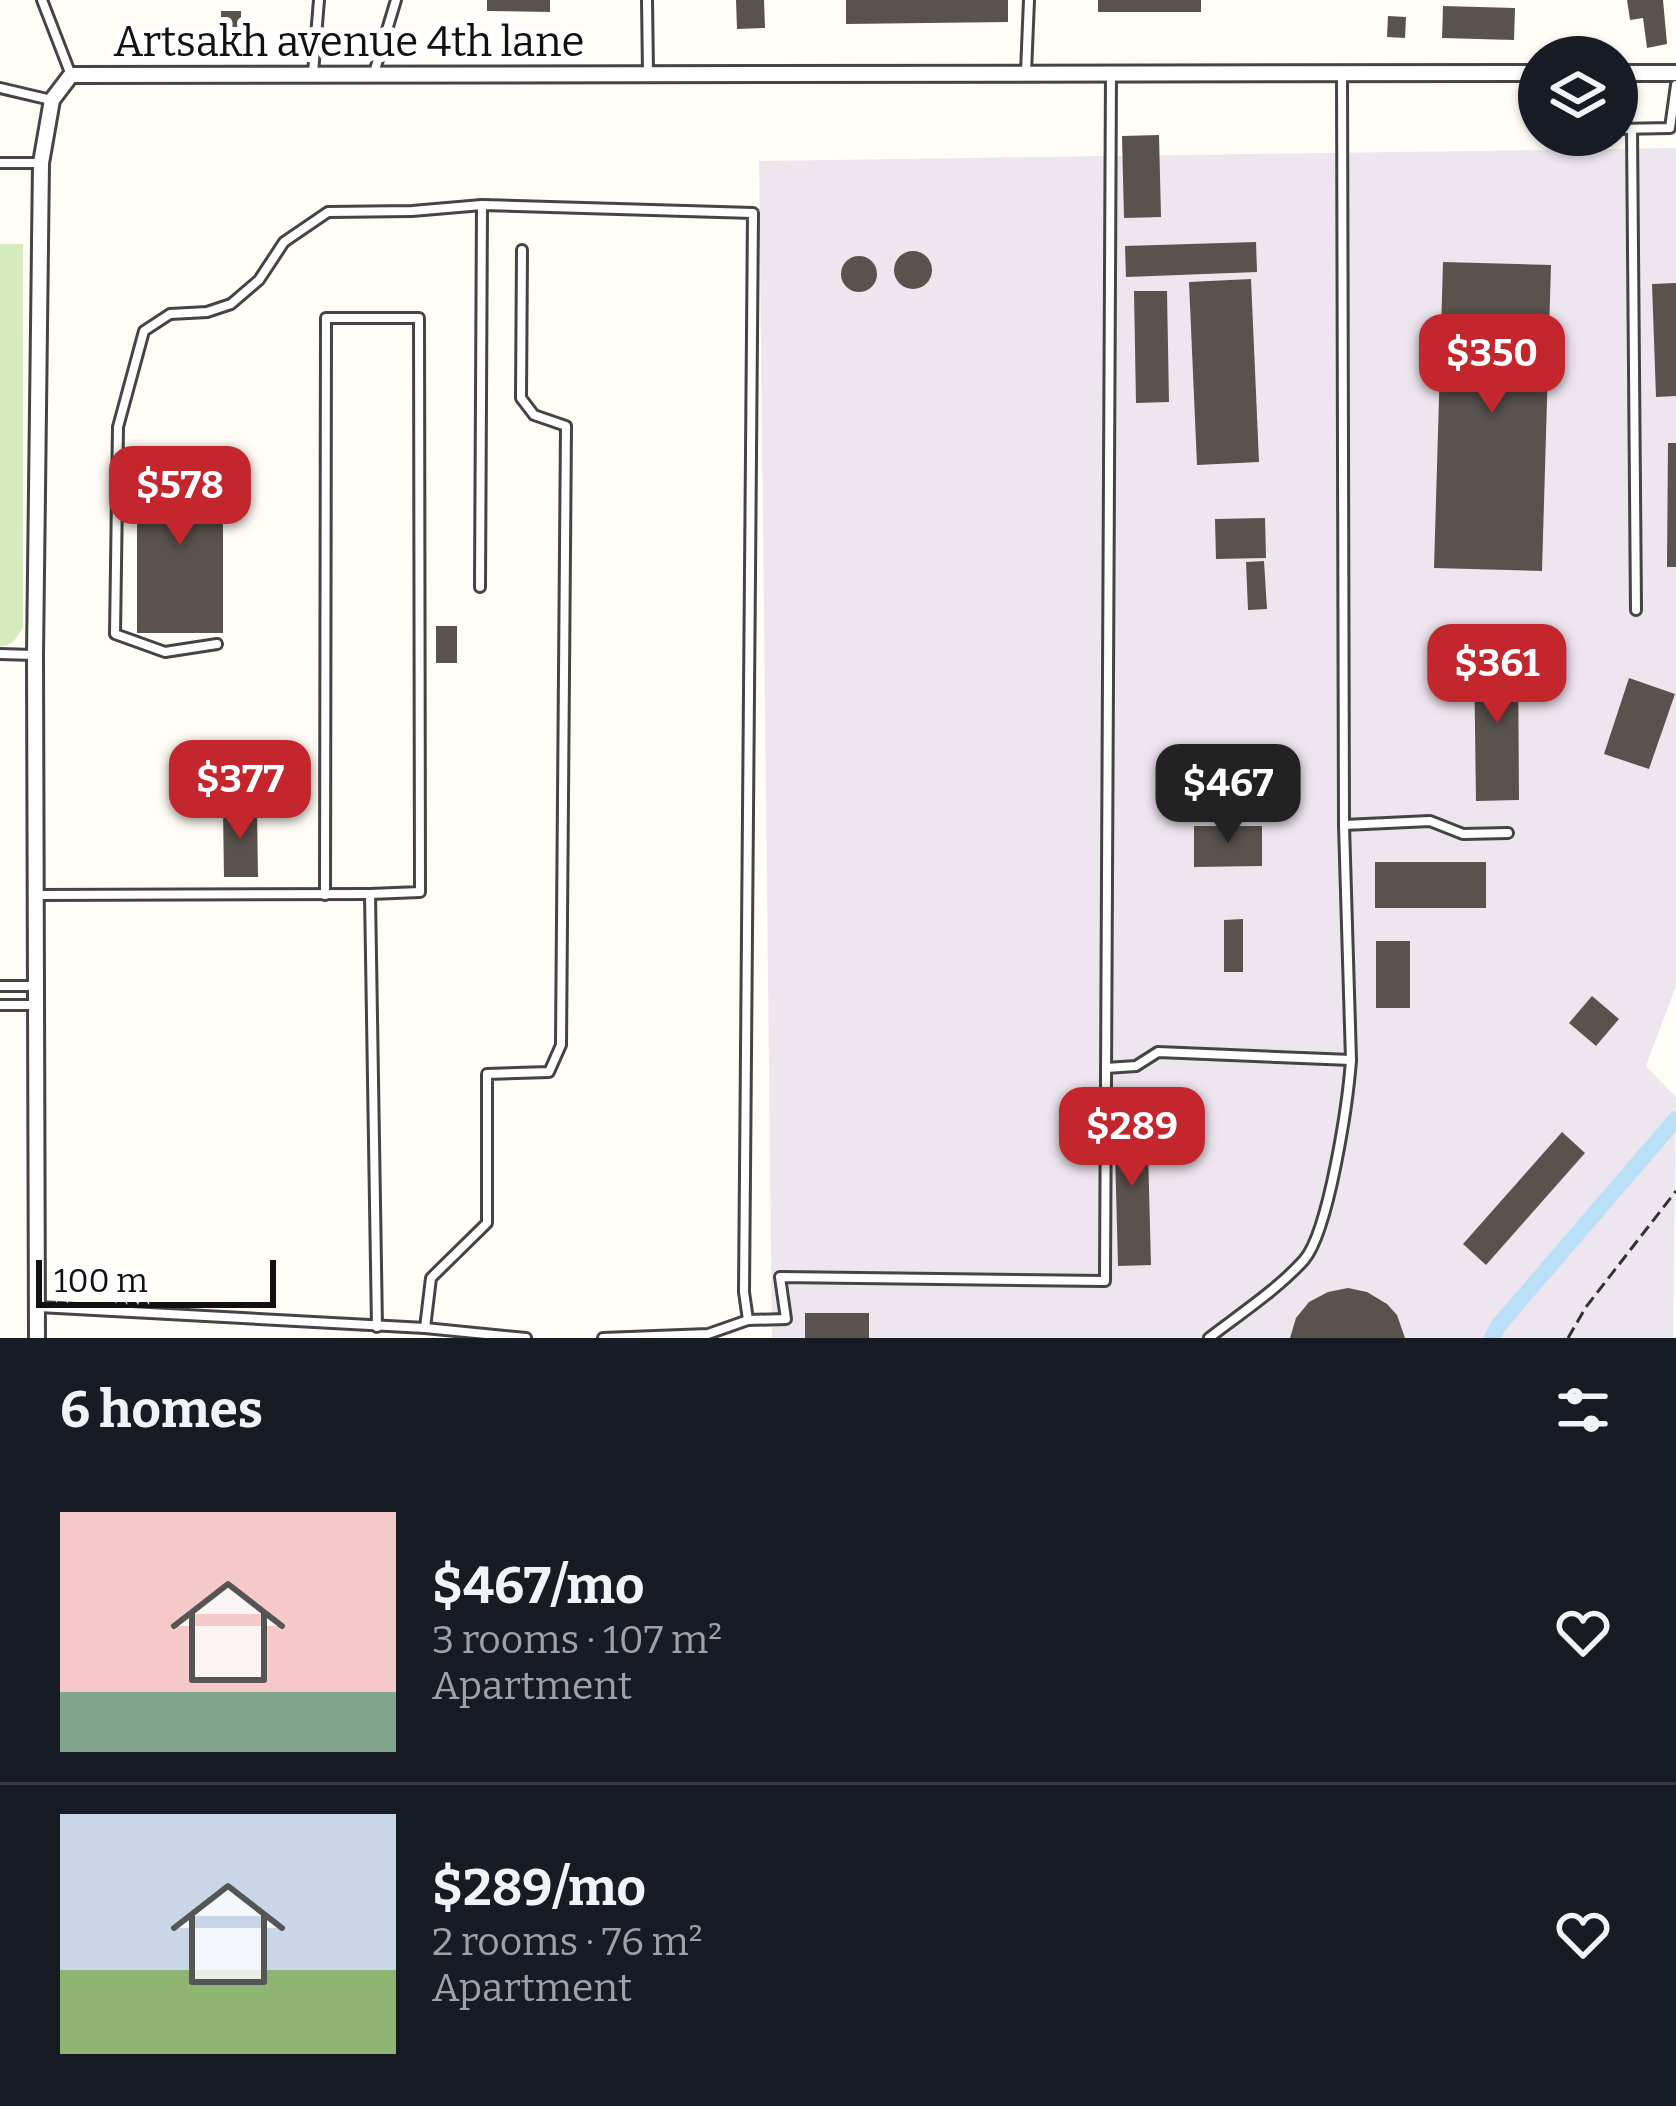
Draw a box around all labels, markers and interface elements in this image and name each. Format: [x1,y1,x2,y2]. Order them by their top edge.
street label: Artsakh avenue 4th lane [113,17,585,67]
map controls [1518,36,1638,156]
button: layers [1518,36,1638,156]
pin: $350 [1421,314,1563,416]
text: $350 [1446,330,1538,376]
pin: $578 [109,446,251,548]
text: $578 [136,462,224,508]
pin: $361 [1426,624,1568,726]
text: $361 [1454,640,1540,686]
pin: $377 [169,740,311,842]
pin: $467 [1157,744,1299,846]
text: $377 [196,756,284,802]
text: $467 [1183,760,1273,806]
pin: $289 [1061,1087,1203,1189]
text: $289 [1086,1103,1178,1149]
scale bar [36,1254,276,1307]
text: 100 m [54,1261,148,1301]
icon: filters [1550,1377,1616,1443]
text: 6 homes [60,1379,263,1441]
text: $467/mo [432,1555,644,1617]
icon: home [156,1560,300,1704]
icon: heart [1550,1599,1616,1665]
text: 3 rooms · 107 m² [432,1617,722,1663]
text: Apartment [432,1663,632,1709]
text: $289/mo [432,1857,646,1919]
icon: home [156,1862,300,2006]
icon: heart [1550,1901,1616,1967]
text: 2 rooms · 76 m² [432,1919,703,1965]
text: Apartment [432,1965,632,2011]

